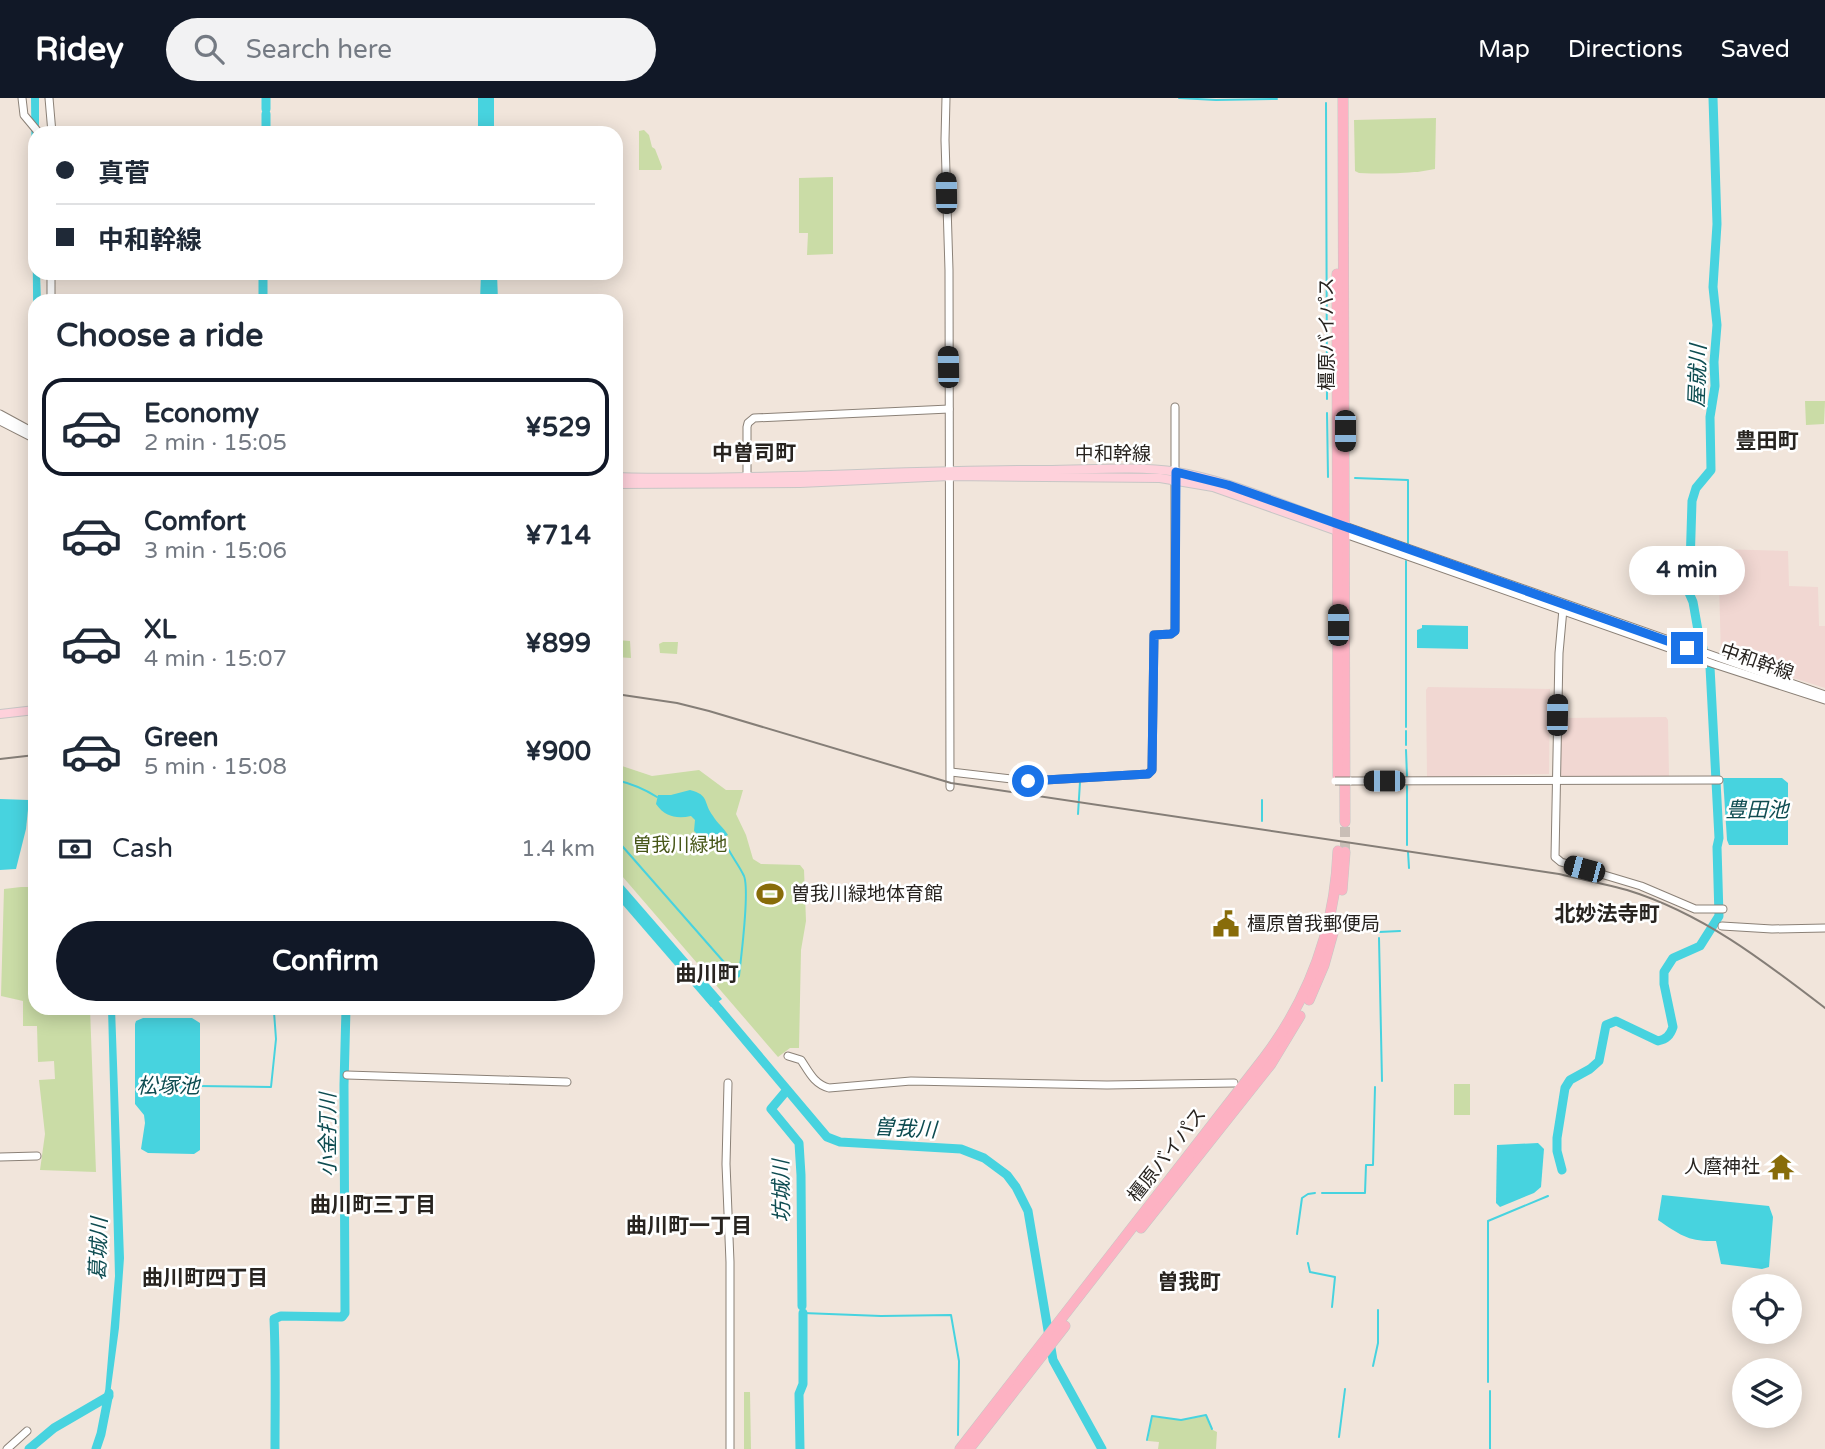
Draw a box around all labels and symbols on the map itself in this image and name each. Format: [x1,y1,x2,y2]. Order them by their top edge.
car [936,172,957,214]
street label: 橿原バイパス [1316,277,1338,391]
water label: 屋就川 [1684,342,1712,408]
car [938,346,959,388]
car [1335,410,1356,452]
district label: 豊田町 [1736,429,1799,454]
district label: 中曽司町 [712,441,796,466]
street label: 中和幹線 [1075,443,1151,465]
callout: 4 min [1629,546,1745,596]
car [1328,604,1349,646]
route end [1671,632,1703,664]
street label: 中和幹線 [1717,639,1797,685]
car [1547,694,1568,736]
route start [1012,765,1044,797]
car [1364,771,1406,792]
water label: 豊田池 [1726,798,1790,823]
park label: 曽我川緑地 [632,834,728,856]
car [1561,853,1608,885]
sports icon: 曽我川緑地体育館 [755,879,785,909]
place label: 曽我川緑地体育館 [791,883,943,905]
district label: 北妙法寺町 [1555,902,1660,927]
public building icon: 橿原曽我郵便局 [1211,909,1241,939]
place label: 橿原曽我郵便局 [1247,913,1380,935]
district label: 曲川町 [676,962,739,987]
water label: 松塚池 [137,1074,201,1099]
water label: 小金打川 [316,1091,341,1177]
street label: 橿原バイパス [1123,1103,1211,1207]
water label: 曽我川 [873,1115,939,1143]
temple icon: 人麿神社 [1766,1152,1796,1182]
place label: 人麿神社 [1684,1156,1760,1178]
water label: 坊城川 [769,1157,795,1223]
district label: 曲川町三丁目 [310,1193,436,1218]
district label: 曲川町一丁目 [626,1214,752,1239]
water label: 葛城川 [85,1215,113,1281]
district label: 曲川町四丁目 [142,1266,268,1291]
district label: 曽我町 [1158,1270,1221,1295]

